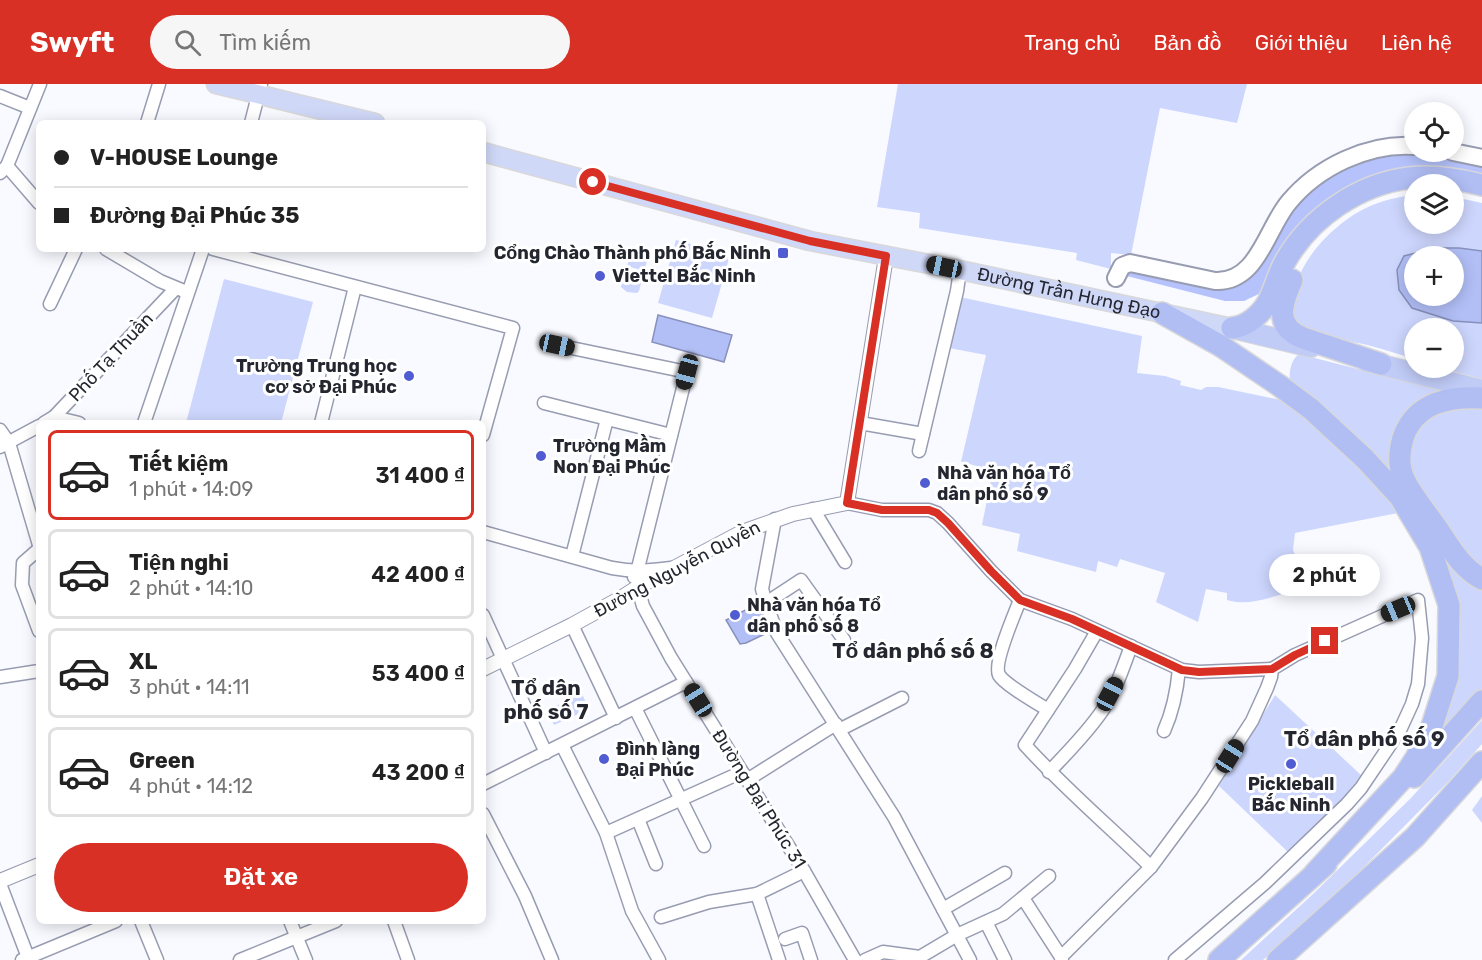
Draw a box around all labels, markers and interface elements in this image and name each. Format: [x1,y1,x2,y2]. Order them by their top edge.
search box [150,15,570,69]
text: Swyft [30,26,114,59]
icon: search [171,26,204,59]
text: Tìm kiếm [219,29,311,56]
text: Trang chủ [1024,30,1121,55]
text: Bản đồ [1154,30,1222,55]
text: Giới thiệu [1255,30,1348,55]
text: Liên hệ [1381,30,1452,55]
map controls [1404,102,1464,378]
button: locate [1404,102,1464,162]
text: V-HOUSE Lounge [90,144,278,171]
route start [579,168,606,195]
button: layers [1404,174,1464,234]
text: Đường Đại Phúc 35 [90,202,300,229]
place label: Cổng Chào Thành phố Bắc Ninh [494,241,771,264]
marker: Cổng Chào Thành phố Bắc Ninh [776,246,790,260]
button: + [1404,246,1464,306]
car [925,254,963,280]
street label: Đường Trần Hưng Đạo [975,263,1163,323]
place label: Viettel Bắc Ninh [612,264,756,287]
marker: Viettel Bắc Ninh [593,269,607,283]
street label: Phố Tạ Thuần [64,307,158,406]
button: − [1404,318,1464,378]
car [538,332,576,358]
car [674,352,700,392]
place label: Trường Trung học cơ sở Đại Phúc [236,355,397,398]
marker: Trường Trung học cơ sở Đại Phúc [402,369,416,383]
place label: Trường Mầm Non Đại Phúc [553,434,671,478]
icon: car [57,448,111,502]
marker: Trường Mầm Non Đại Phúc [534,449,548,463]
text: Tiết kiệm [129,450,229,477]
text: 31 400 ₫ [376,462,465,489]
place label: Nhà văn hóa Tổ dân phố số 9 [937,462,1071,505]
marker: Nhà văn hóa Tổ dân phố số 9 [918,476,932,490]
text: 1 phút · 14:09 [129,477,253,501]
street label: Đường Nguyễn Quyền [590,515,764,622]
icon: car [57,547,111,601]
text: Tiện nghi [129,549,229,576]
callout: 2 phút [1270,554,1380,596]
text: 42 400 ₫ [371,561,465,588]
text: 2 phút [1293,563,1356,587]
text: 2 phút · 14:10 [129,576,253,600]
place label: Nhà văn hóa Tổ dân phố số 8 [747,594,881,637]
car [1378,594,1418,624]
marker: Nhà văn hóa Tổ dân phố số 8 [728,608,742,622]
route end [1311,627,1338,654]
district label: Tổ dân phố số 8 [832,638,994,663]
icon: car [57,646,111,700]
text: XL [129,648,157,675]
text: 53 400 ₫ [372,660,465,687]
car [1094,674,1126,714]
text: 3 phút · 14:11 [129,675,250,699]
district label: Tổ dân phố số 7 [503,675,589,724]
car [681,680,715,720]
street label: Đường Đại Phúc 31 [707,725,811,873]
district label: Tổ dân phố số 9 [1284,726,1444,751]
car [1213,736,1247,776]
place label: Đình làng Đại Phúc [616,738,700,781]
icon: car [57,745,111,799]
text: Green [129,747,195,774]
marker: Đình làng Đại Phúc [597,752,611,766]
marker: Pickleball Bắc Ninh [1284,757,1298,771]
text: 43 200 ₫ [372,759,465,786]
place label: Pickleball Bắc Ninh [1248,773,1334,816]
text: 4 phút · 14:12 [129,774,253,798]
button: Đặt xe [54,843,468,912]

